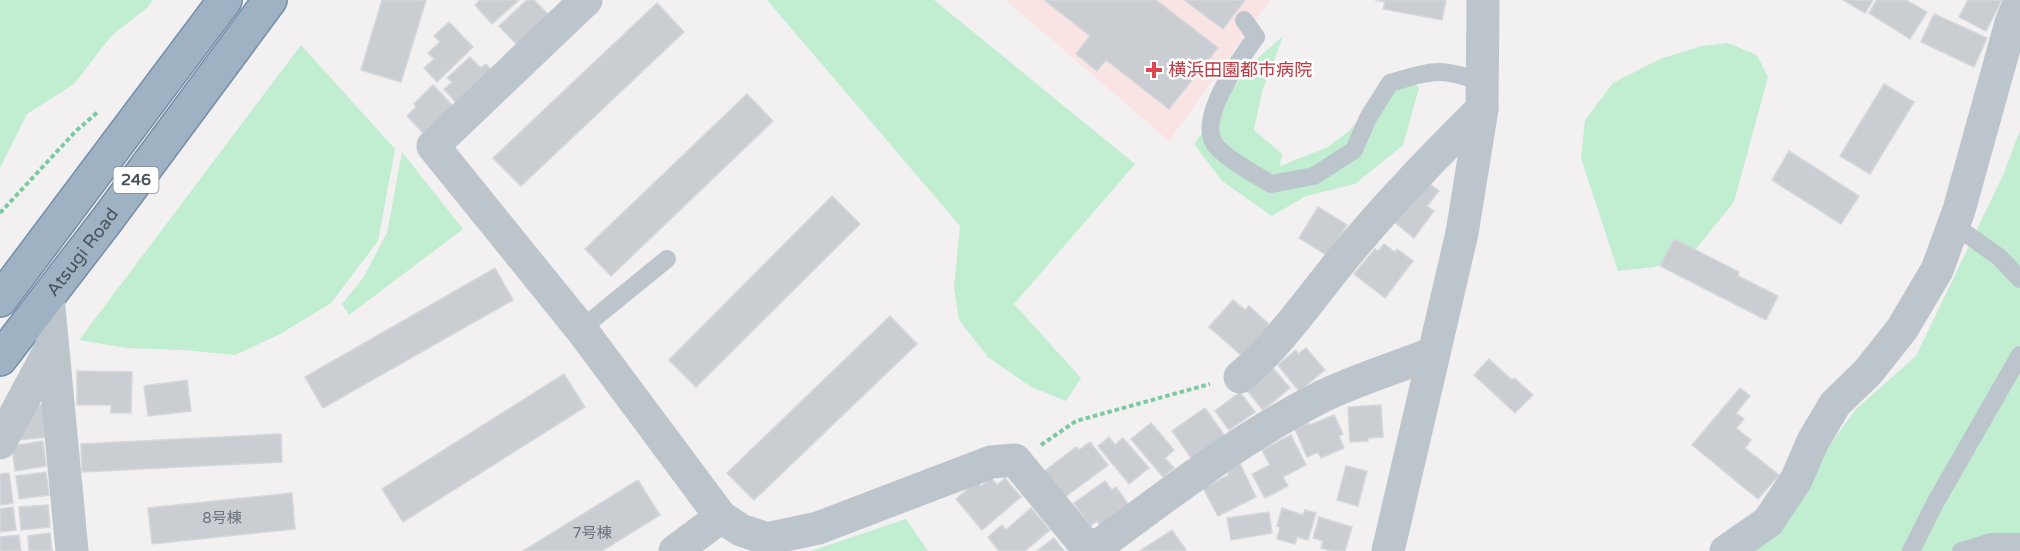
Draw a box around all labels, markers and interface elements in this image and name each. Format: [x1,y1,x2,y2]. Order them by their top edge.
place label: 横浜田園都市病院 [1168,59,1312,81]
marker: 横浜田園都市病院 [1145,61,1163,79]
road number: 246 [114,167,158,193]
street label: Atsugi Road [42,204,123,300]
house number: 8号棟 [202,509,242,527]
house number: 7号棟 [572,524,612,542]

